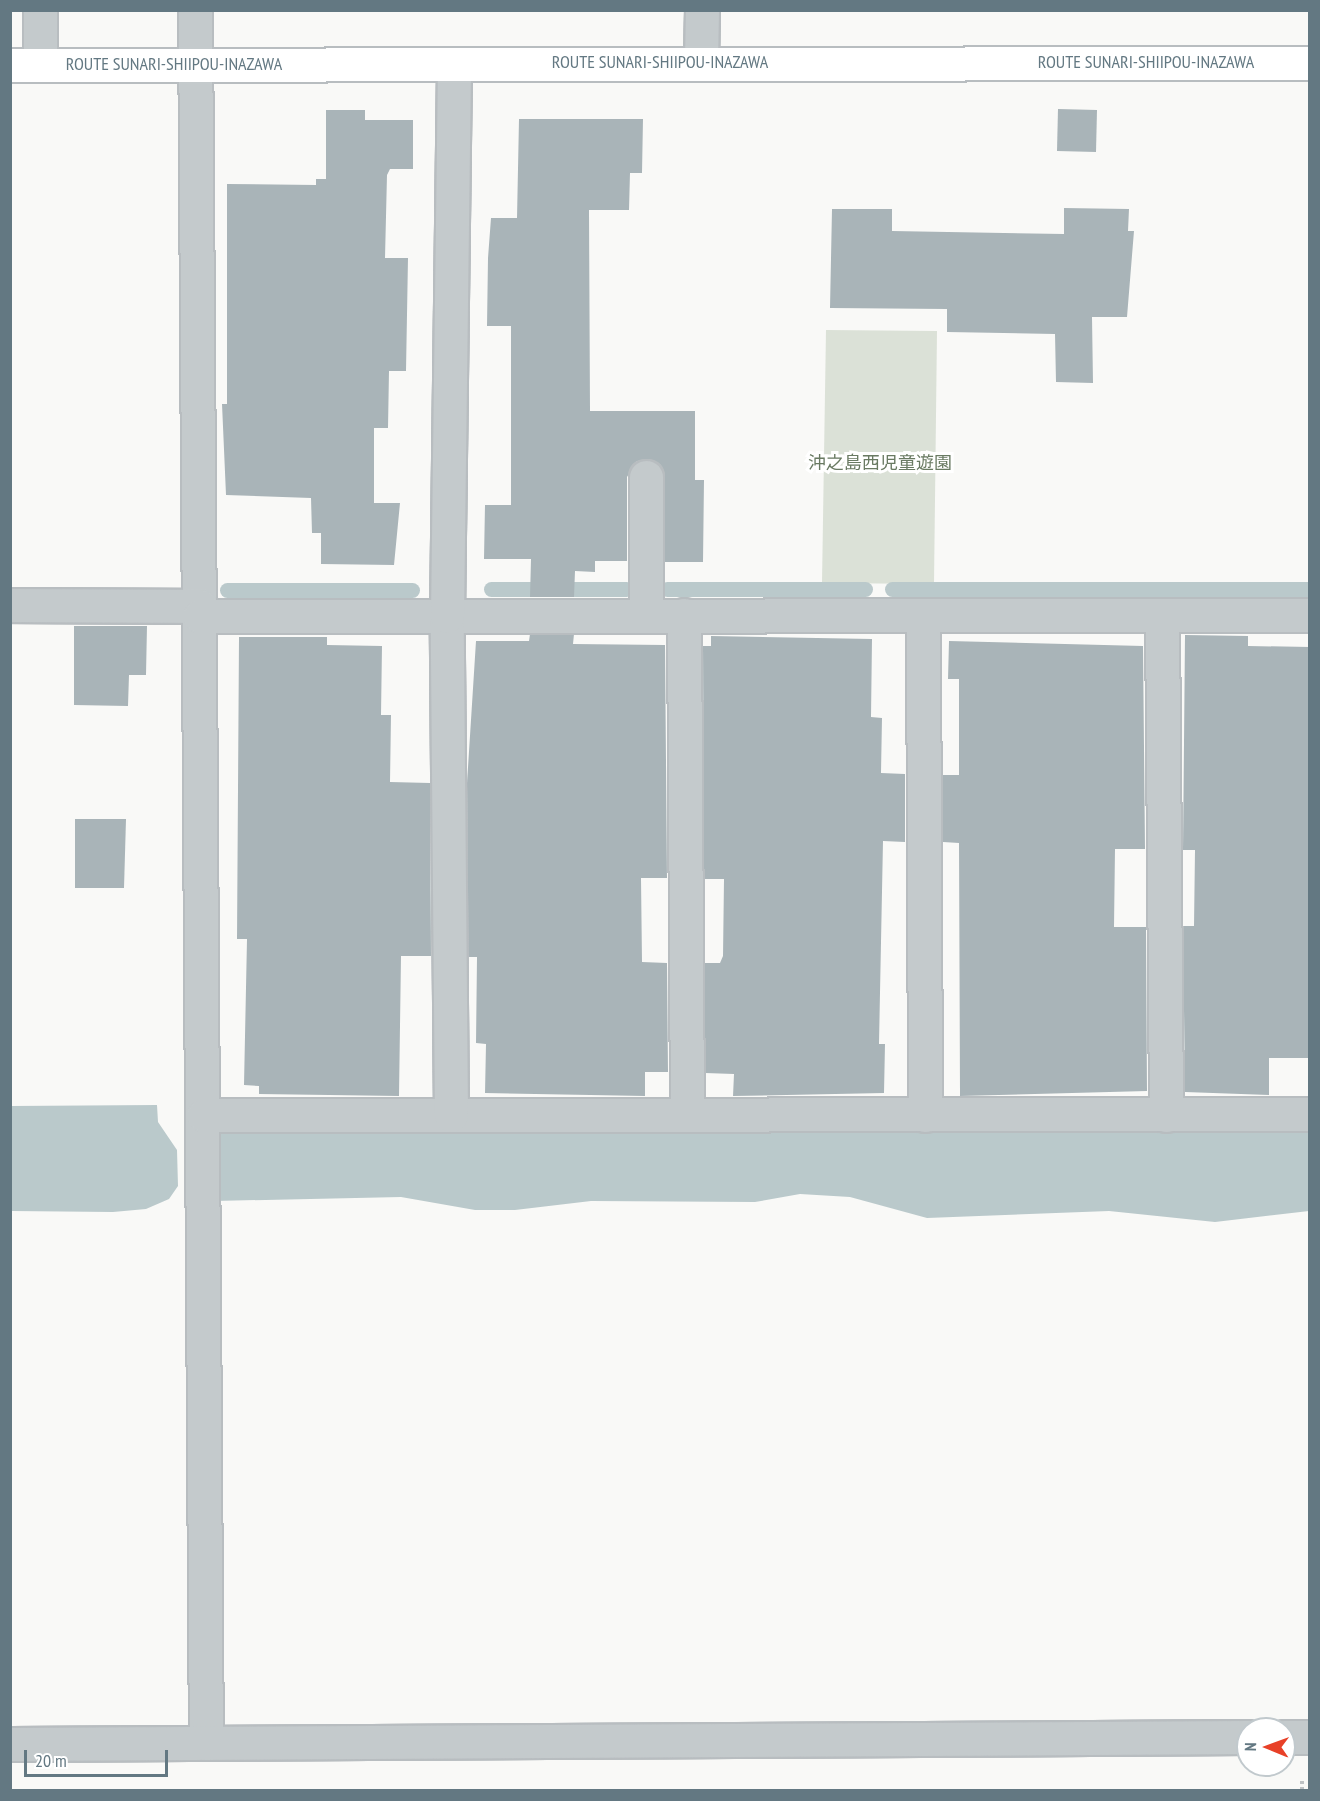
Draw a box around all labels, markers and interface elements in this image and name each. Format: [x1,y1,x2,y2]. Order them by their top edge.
street label: ROUTE SUNARI-SHIIPOU-INAZAWA [552,51,768,73]
street label: ROUTE SUNARI-SHIIPOU-INAZAWA [1038,51,1254,73]
street label: ROUTE SUNARI-SHIIPOU-INAZAWA [66,53,282,75]
park label: 沖之島西児童遊園 [808,452,952,474]
north arrow [1236,1717,1296,1777]
scale bar [27,1738,171,1776]
text: N [1240,1742,1260,1751]
text: 20 m [35,1749,67,1772]

